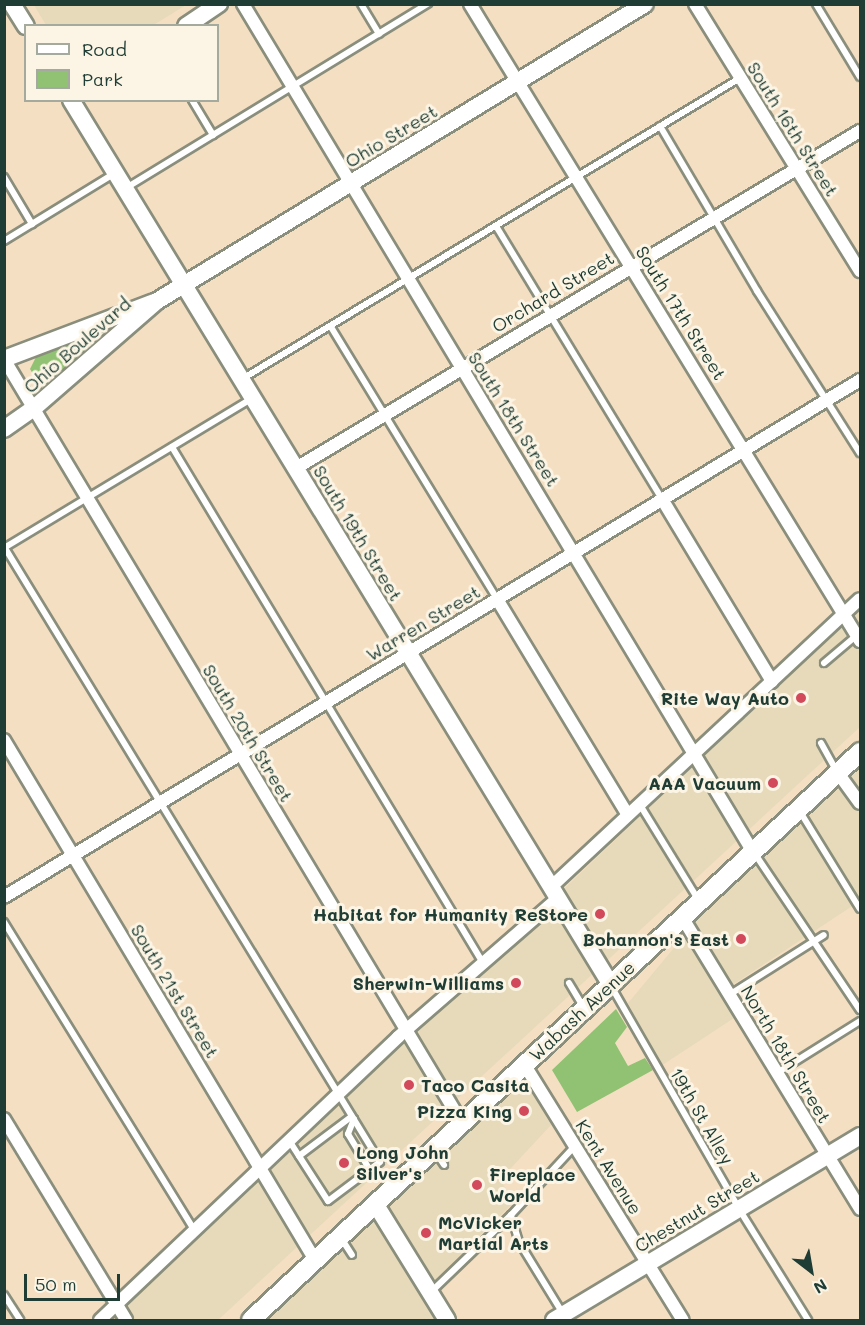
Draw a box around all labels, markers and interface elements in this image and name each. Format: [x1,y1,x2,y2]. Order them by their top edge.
legend [24,24,219,102]
text: Road [82,37,127,61]
street label: South 16th Street [743,58,843,200]
text: Park [82,67,123,91]
street label: Ohio Street [341,100,441,172]
street label: South 17th Street [631,242,731,384]
street label: Orchard Street [488,247,618,337]
street label: Ohio Boulevard [19,293,135,397]
street label: South 18th Street [464,348,564,490]
street label: South 19th Street [309,461,407,605]
street label: Warren Street [362,580,484,666]
street label: South 20th Street [198,660,298,806]
place label: Rite Way Auto [661,687,789,709]
marker: Rite Way Auto [794,691,808,705]
place label: AAA Vacuum [648,772,761,794]
marker: AAA Vacuum [766,776,780,790]
place label: Habitat for Humanity ReStore [313,903,588,925]
marker: Habitat for Humanity ReStore [593,907,607,921]
street label: South 21st Street [127,920,223,1062]
place label: Bohannon's East [583,928,729,950]
marker: Bohannon's East [734,932,748,946]
street label: Wabash Avenue [525,957,639,1065]
place label: Sherwin-Williams [353,972,504,994]
marker: Sherwin-Williams [509,976,523,990]
street label: North 18th Street [736,981,836,1127]
street label: 19th St Alley [666,1064,738,1168]
place label: Taco Casita [421,1074,529,1096]
marker: Taco Casita [402,1078,416,1092]
place label: Pizza King [417,1100,512,1122]
marker: Pizza King [517,1104,531,1118]
street label: Kent Avenue [571,1115,647,1219]
place label: Long John Silver's [356,1142,448,1184]
marker: Long John Silver's [337,1156,351,1170]
place label: Fireplace World [489,1164,575,1206]
street label: Chestnut Street [631,1165,763,1257]
marker: Fireplace World [470,1178,484,1192]
place label: McVicker Martial Arts [438,1212,548,1254]
marker: McVicker Martial Arts [419,1226,433,1240]
north arrow [781,1241,841,1301]
scale bar [27,1262,123,1300]
text: 50 m [35,1272,77,1296]
text: N [810,1275,831,1299]

